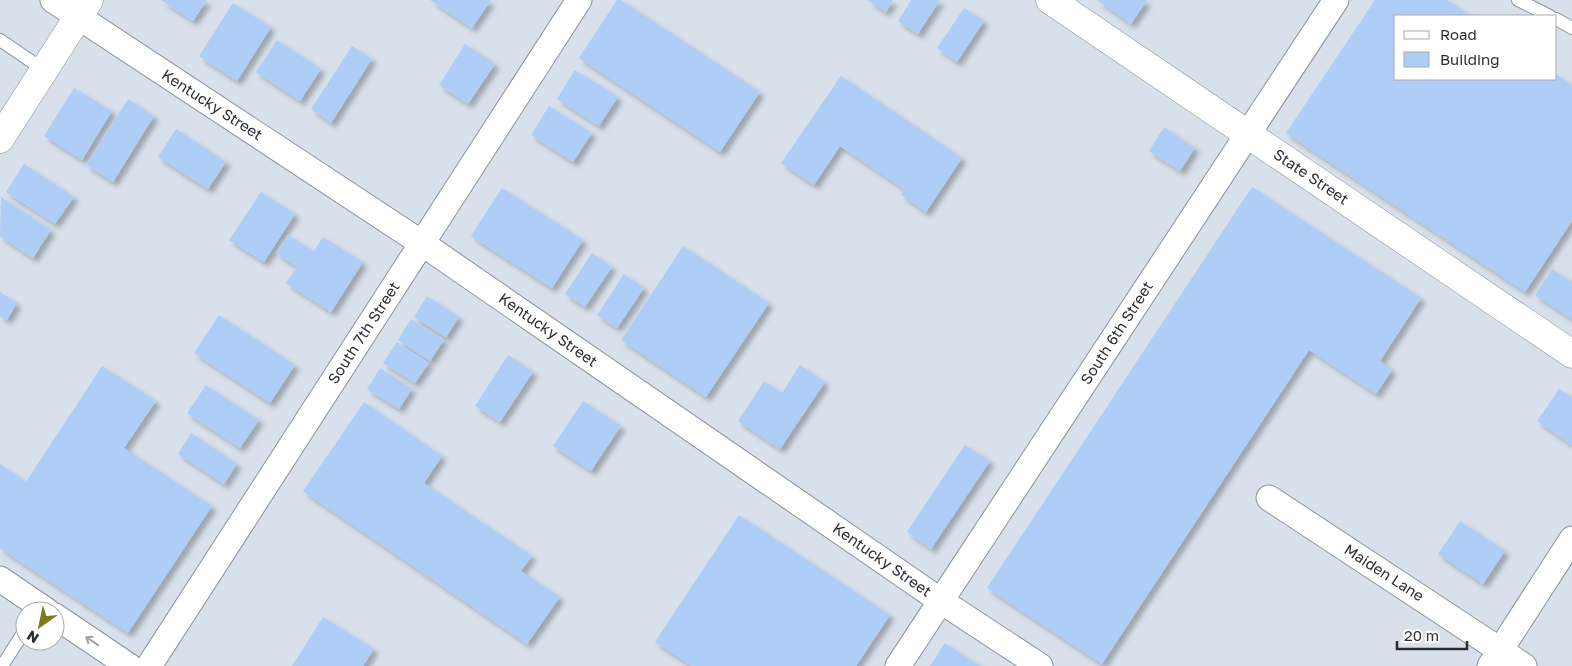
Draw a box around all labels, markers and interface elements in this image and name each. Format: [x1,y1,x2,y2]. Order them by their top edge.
legend [1394,15,1557,80]
text: Road [1440,25,1477,43]
text: Building [1440,50,1500,68]
street label: Kentucky Street [159,65,266,143]
street label: State Street [1271,145,1352,208]
street label: South 7th Street [323,278,403,387]
street label: South 6th Street [1076,278,1156,387]
street label: Kentucky Street [496,288,601,370]
street label: Kentucky Street [830,518,935,600]
street label: Maiden Lane [1341,540,1428,605]
north arrow [15,601,65,651]
scale bar [1397,618,1467,650]
text: 20 m [1404,626,1439,644]
text: N [24,627,42,647]
one-way arrow [85,636,99,646]

